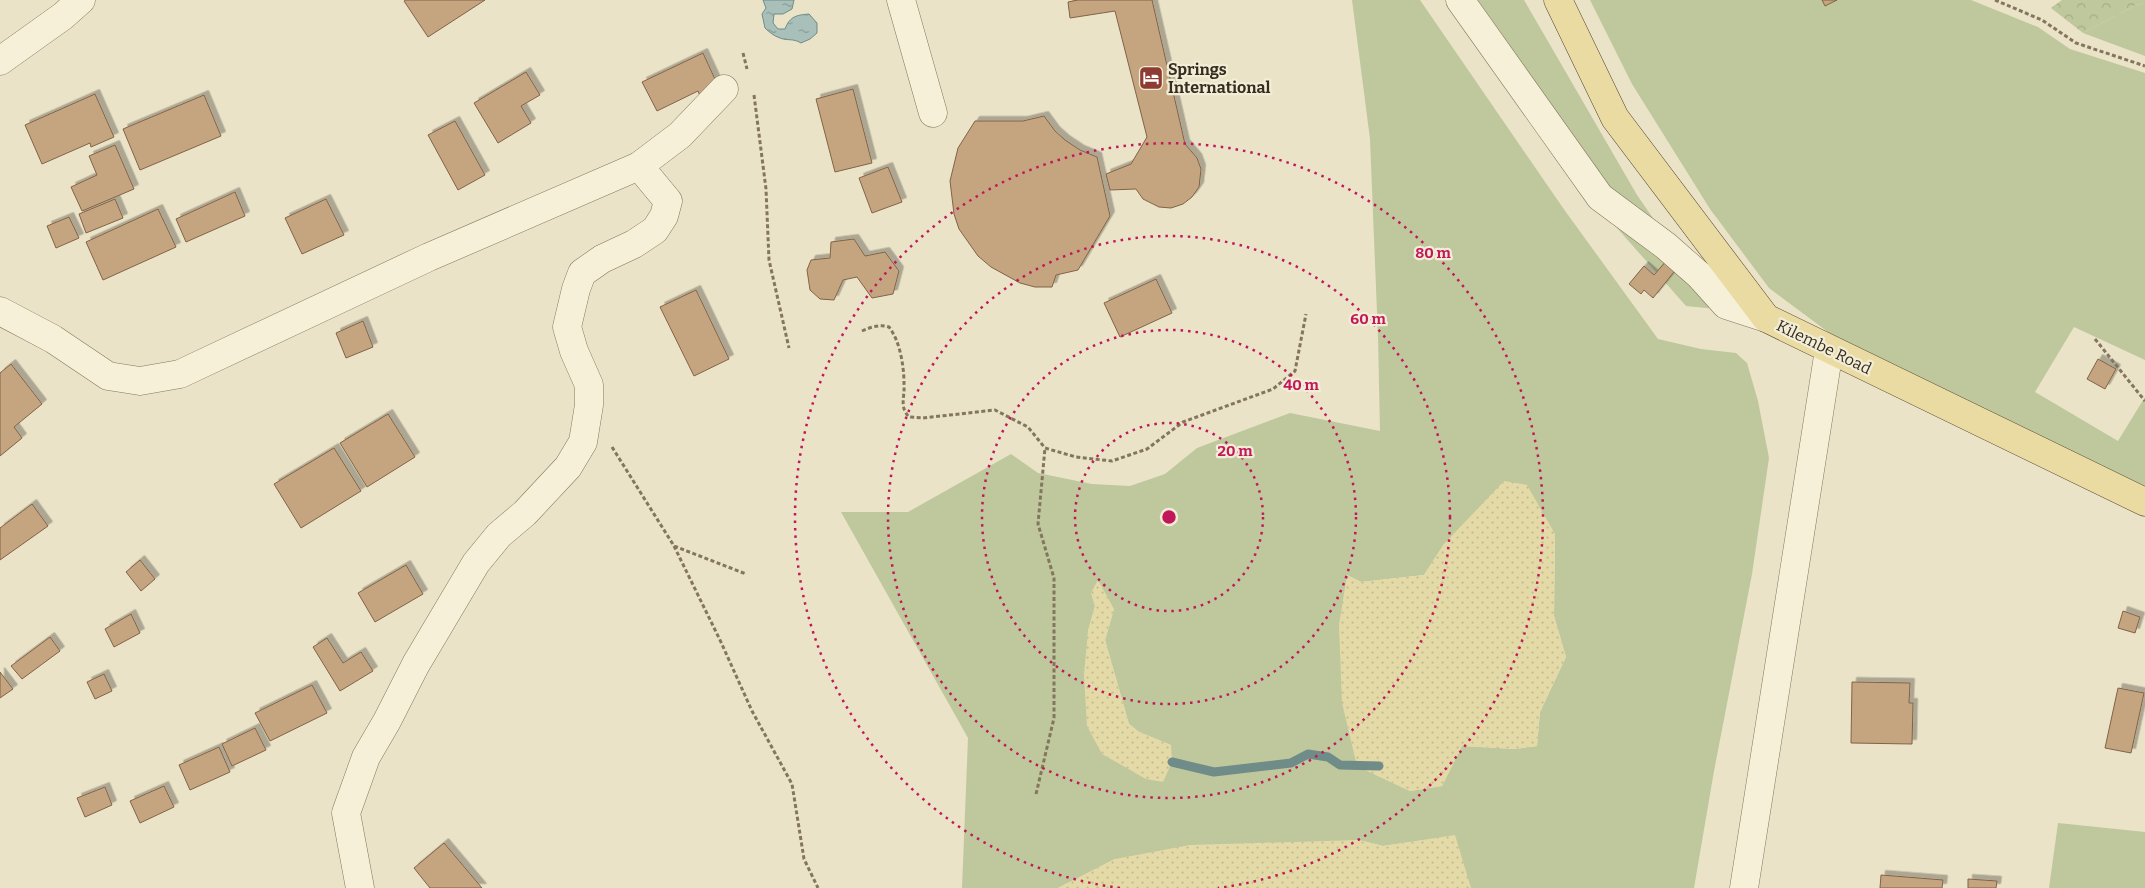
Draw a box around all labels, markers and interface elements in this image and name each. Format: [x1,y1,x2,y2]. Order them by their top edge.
place label: Springs International [1168,60,1271,97]
hotel icon: Springs International [1138,65,1164,91]
text: 80 m [1415,244,1451,262]
text: 60 m [1350,310,1386,328]
street label: Kilembe Road [1773,316,1875,378]
text: 40 m [1283,376,1320,394]
text: 20 m [1218,442,1253,460]
centre of rings [1160,508,1178,526]

